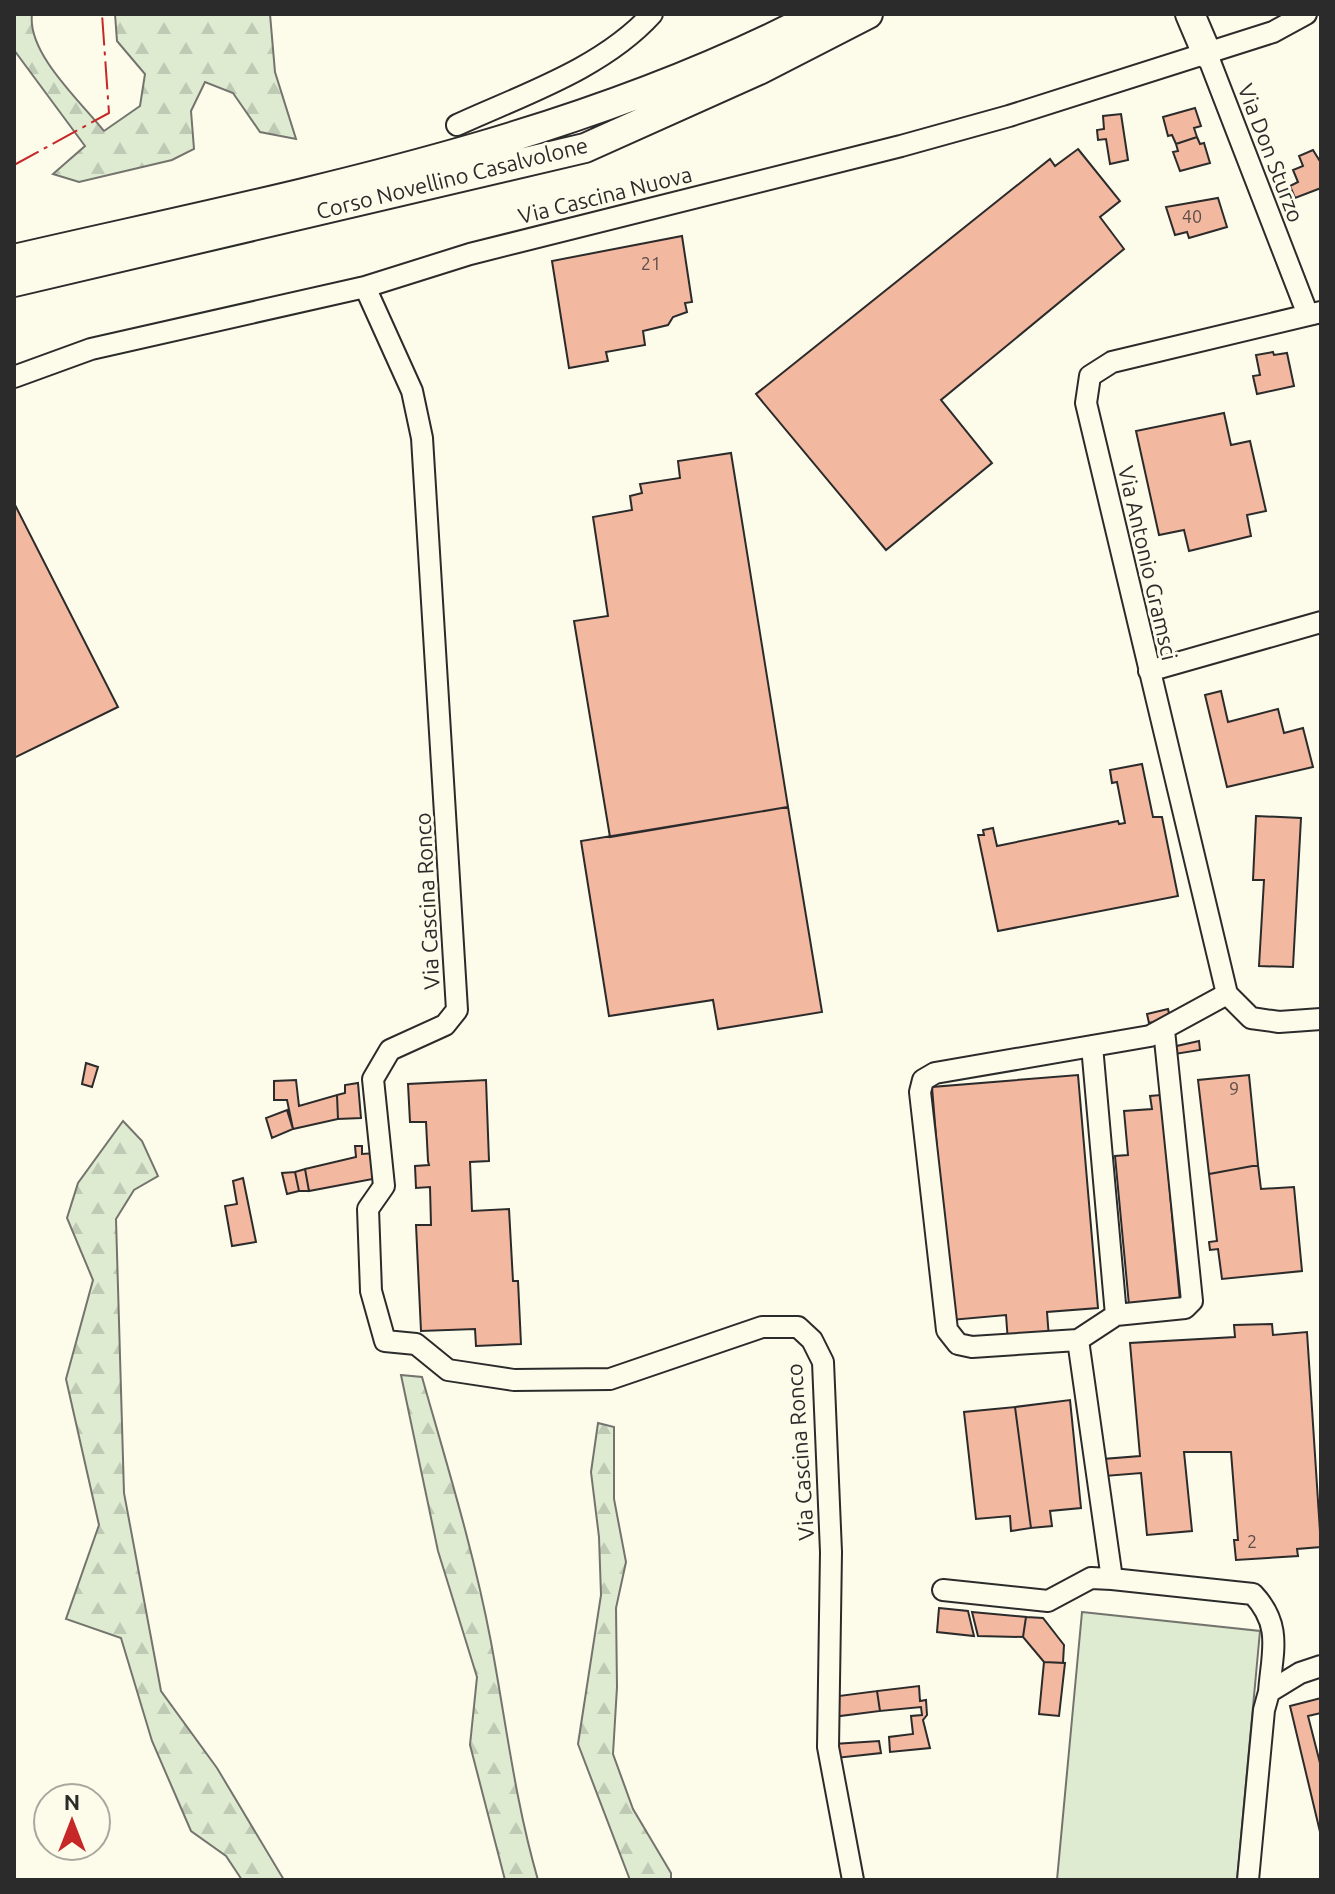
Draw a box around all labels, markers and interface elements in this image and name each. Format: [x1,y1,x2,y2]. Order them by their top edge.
street label: Via Don Sturzo [1234,80,1309,226]
street label: Corso Novellino Casalvolone [313,132,590,223]
street label: Via Cascina Nuova [515,161,694,228]
house number: 40 [1182,206,1202,226]
house number: 21 [641,253,661,273]
street label: Via Antonio Gramsci [1114,463,1183,663]
street label: Via Cascina Ronco [409,812,444,990]
house number: 9 [1229,1078,1239,1098]
street label: Via Cascina Ronco [781,1363,818,1541]
house number: 2 [1247,1531,1257,1551]
north arrow [32,1782,112,1862]
text: N [64,1789,80,1814]

